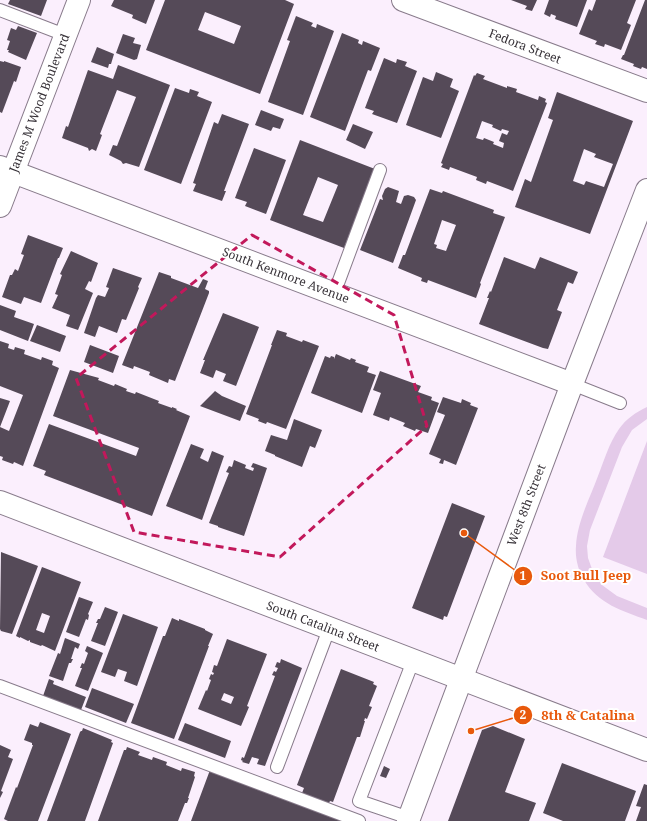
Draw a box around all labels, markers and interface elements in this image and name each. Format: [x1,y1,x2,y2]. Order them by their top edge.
street label: Fedora Street [486,24,564,68]
street label: James M Wood Boulevard [4,31,74,176]
street label: South Kenmore Avenue [220,243,352,307]
street label: West 8th Street [503,462,549,548]
callout: Soot Bull Jeep [513,563,640,588]
text: Soot Bull Jeep [541,566,631,584]
text: 1 [520,567,527,584]
street label: South Catalina Street [264,597,382,655]
callout: 8th & Catalina [513,703,643,728]
text: 2 [520,706,527,723]
text: 8th & Catalina [541,706,635,724]

